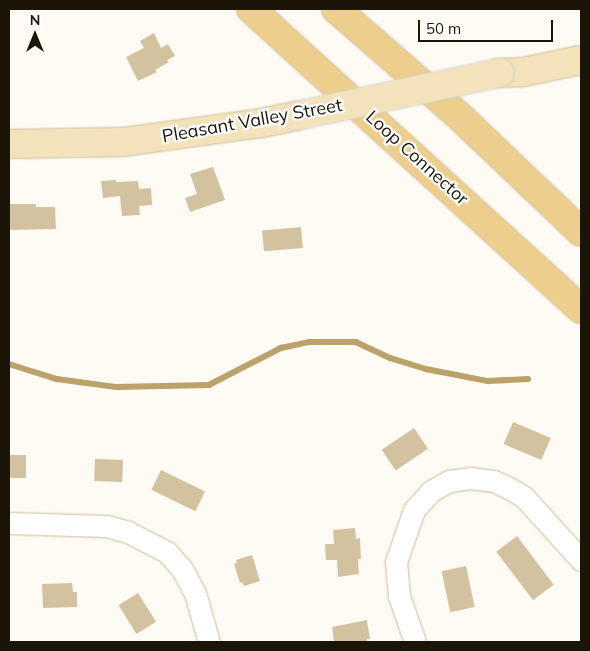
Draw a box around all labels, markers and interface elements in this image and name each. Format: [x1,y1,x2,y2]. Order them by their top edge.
north arrow [10,10,60,60]
scale bar [420,10,555,42]
text: N [30,11,40,29]
text: 50 m [426,19,461,38]
street label: Pleasant Valley Street [160,95,344,147]
street label: Loop Connector [361,106,473,210]

